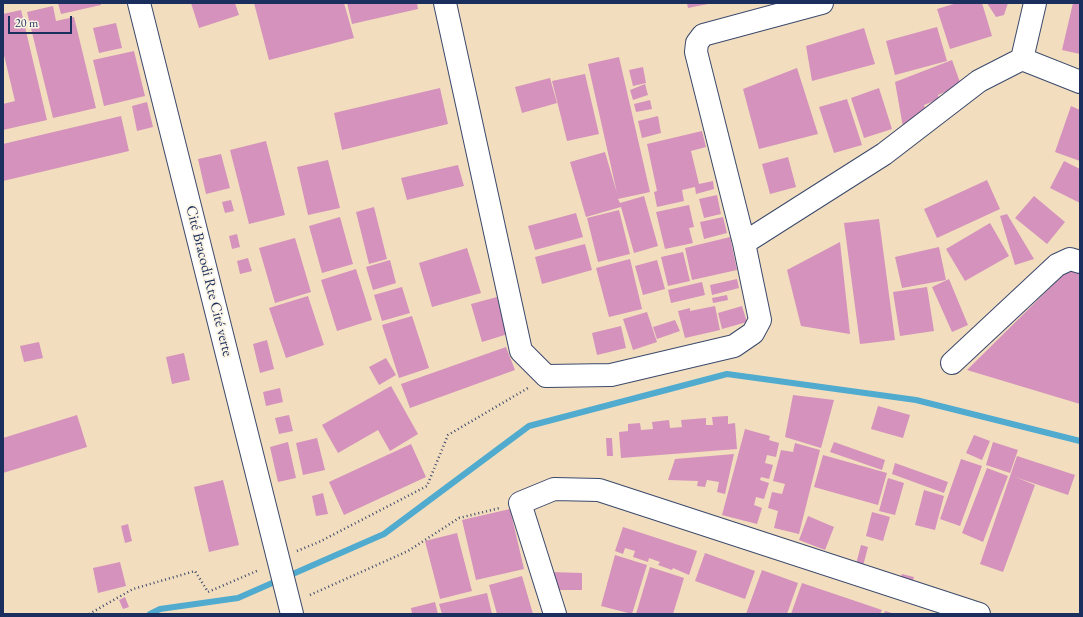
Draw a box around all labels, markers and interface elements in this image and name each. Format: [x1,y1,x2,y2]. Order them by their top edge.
scale bar [10,8,74,34]
text: 20 m [15,15,38,31]
street label: Cité Bracodi Rte Cité verte [182,204,236,358]

